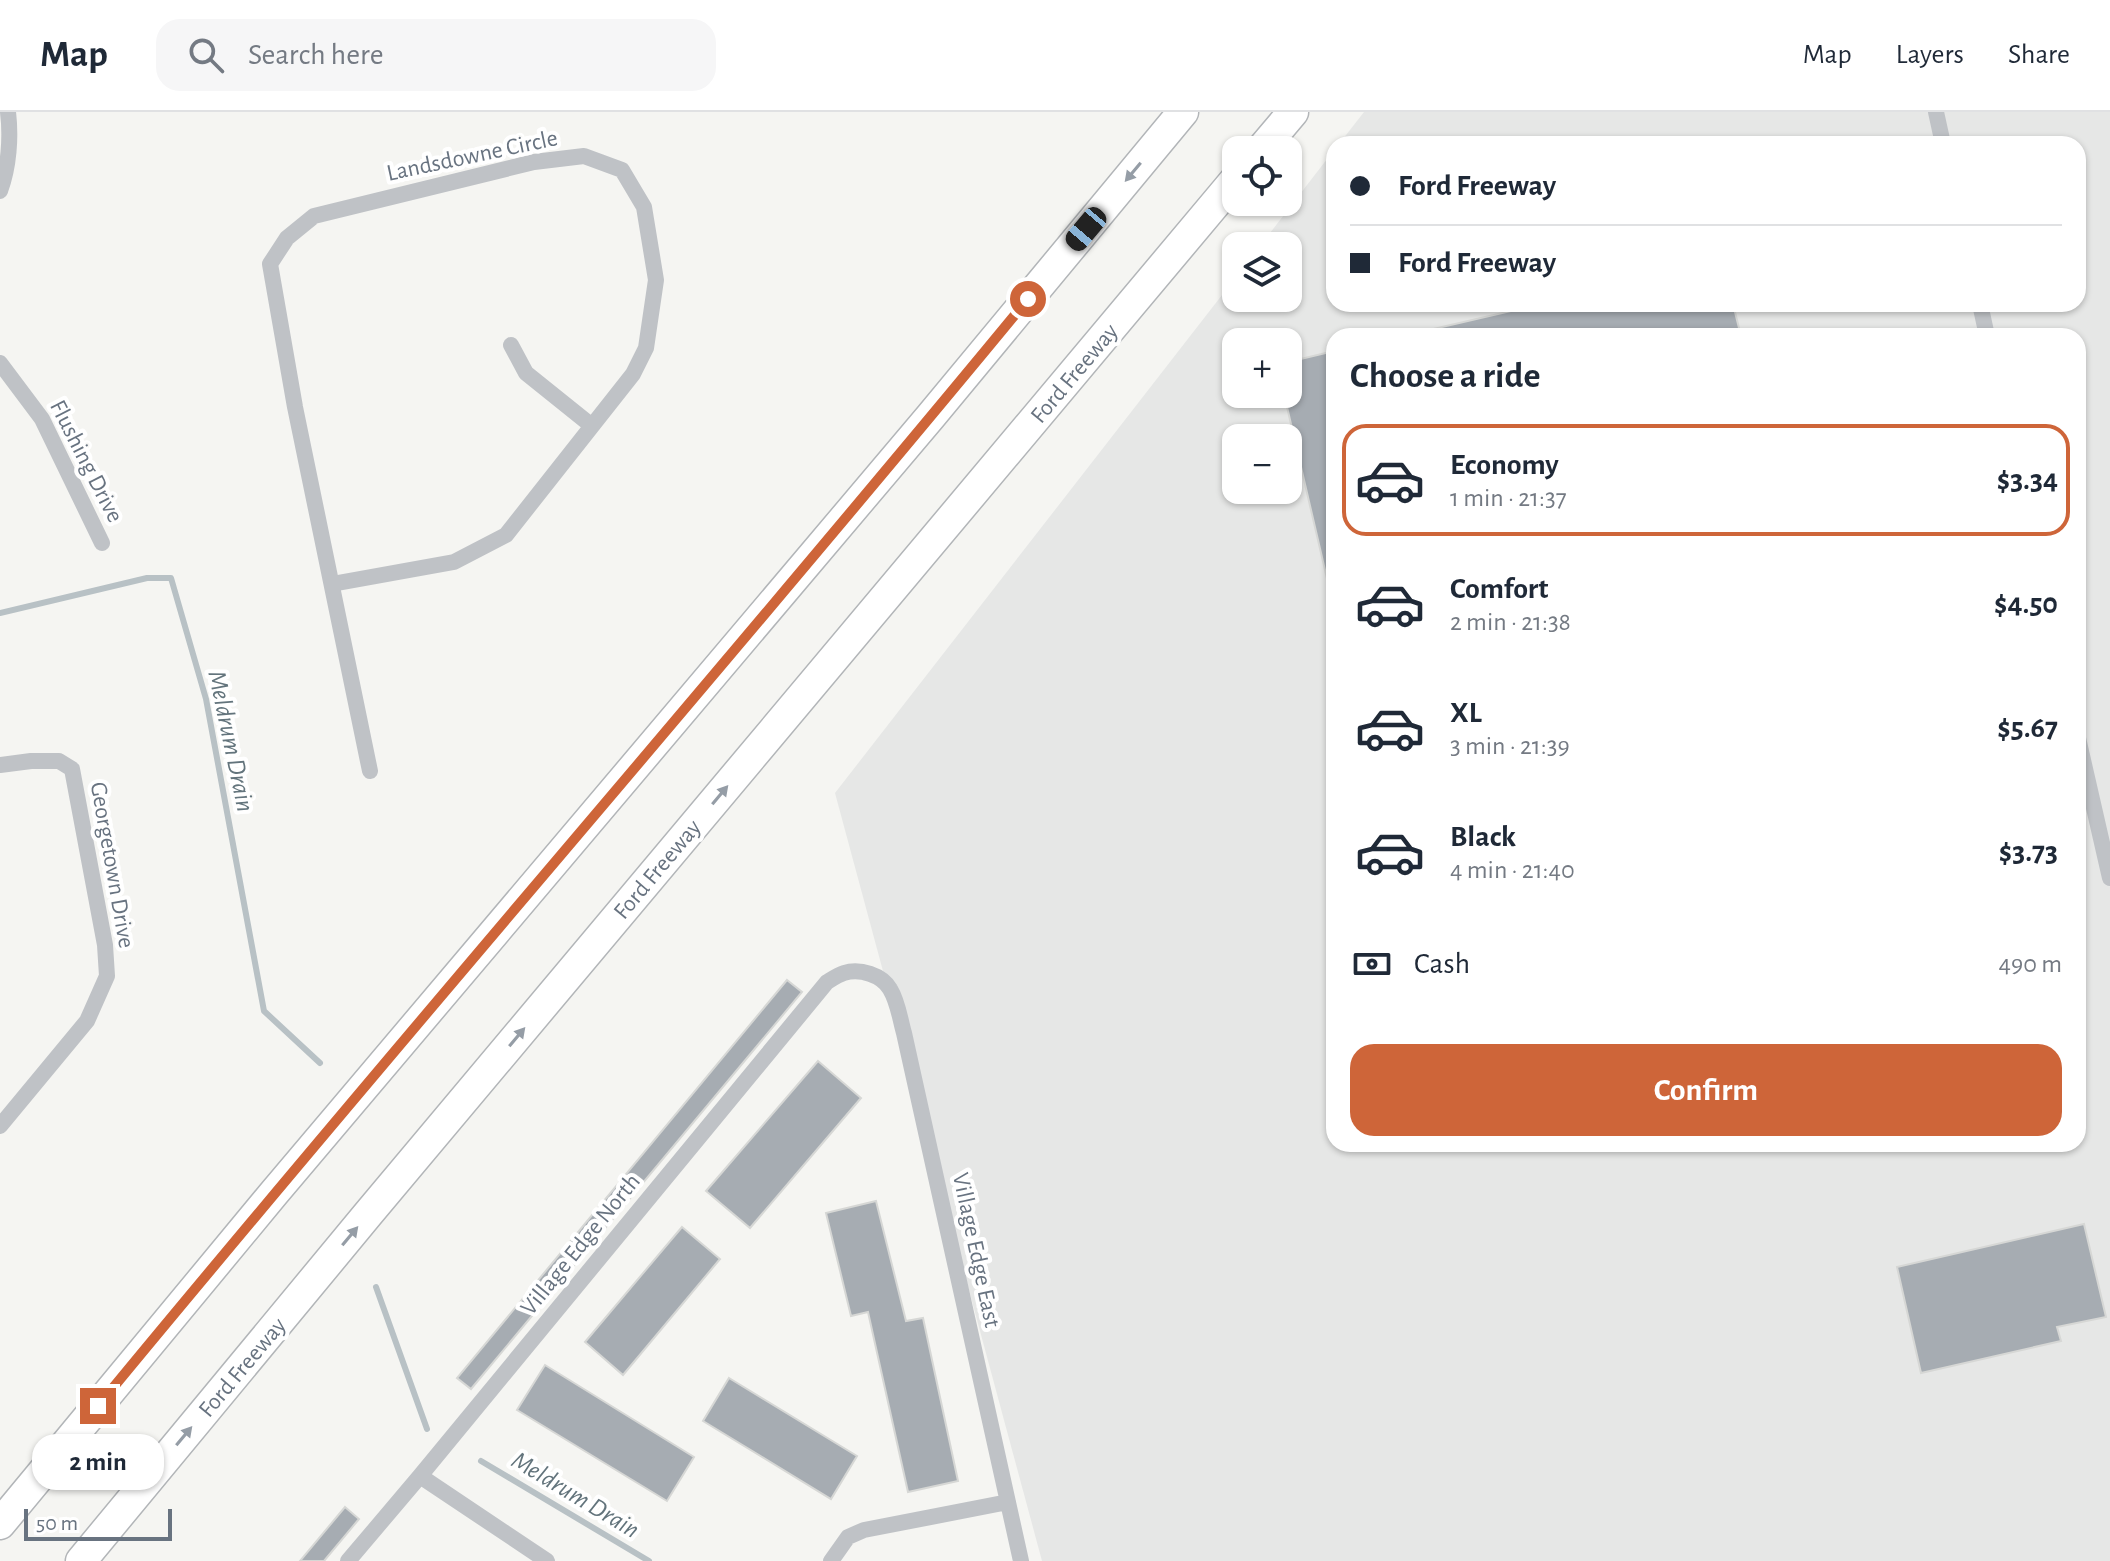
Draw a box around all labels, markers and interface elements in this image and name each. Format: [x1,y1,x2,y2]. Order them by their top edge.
search box [156,19,716,91]
icon: search [184,33,228,77]
text: Map [40,36,108,74]
text: Search here [248,40,384,70]
text: Map [1803,41,1852,69]
text: Layers [1896,41,1964,69]
text: Share [2008,41,2070,69]
street label: Landsdowne Circle [384,126,560,186]
map controls [1222,136,1302,504]
button: locate [1222,136,1302,216]
one-way arrow [1125,162,1142,182]
text: Ford Freeway [1398,171,1556,201]
car [1061,203,1111,255]
button: layers [1222,232,1302,312]
text: Ford Freeway [1398,248,1556,278]
route start [1010,281,1046,317]
street label: Ford Freeway [1027,319,1123,428]
button: + [1222,328,1302,408]
text: Choose a ride [1350,358,1540,394]
street label: Flushing Drive [45,396,127,526]
button: − [1222,424,1302,504]
icon: car [1354,444,1426,516]
text: Economy [1450,450,1559,480]
text: $3.34 [1997,465,2058,495]
text: 1 min · 21:37 [1450,485,1567,511]
icon: car [1354,568,1426,640]
text: Comfort [1450,574,1549,604]
text: $4.50 [1994,589,2058,619]
text: 2 min · 21:38 [1450,609,1571,635]
water label: Meldrum Drain [203,668,259,814]
icon: car [1354,692,1426,764]
text: XL [1450,698,1482,728]
text: $5.67 [1997,713,2058,743]
text: 3 min · 21:39 [1450,733,1570,759]
street label: Georgetown Drive [86,780,138,950]
one-way arrow [711,785,728,805]
street label: Ford Freeway [610,815,706,924]
icon: car [1354,816,1426,888]
text: Black [1450,822,1516,852]
text: $3.73 [1999,837,2058,867]
text: 4 min · 21:40 [1450,857,1575,883]
icon: cash [1350,942,1394,986]
text: Cash [1414,949,1470,979]
text: 490 m [1998,951,2062,977]
one-way arrow [508,1027,525,1047]
button: Confirm [1350,1044,2062,1136]
street label: Village Edge North [517,1169,645,1320]
street label: Village Edge East [948,1171,1004,1330]
one-way arrow [341,1226,358,1246]
street label: Ford Freeway [195,1313,291,1422]
route end [80,1388,116,1424]
one-way arrow [175,1427,192,1447]
callout: 2 min [32,1434,164,1490]
water label: Meldrum Drain [507,1447,644,1543]
text: 2 min [69,1449,127,1475]
scale bar [24,1505,172,1541]
text: 50 m [36,1512,78,1534]

